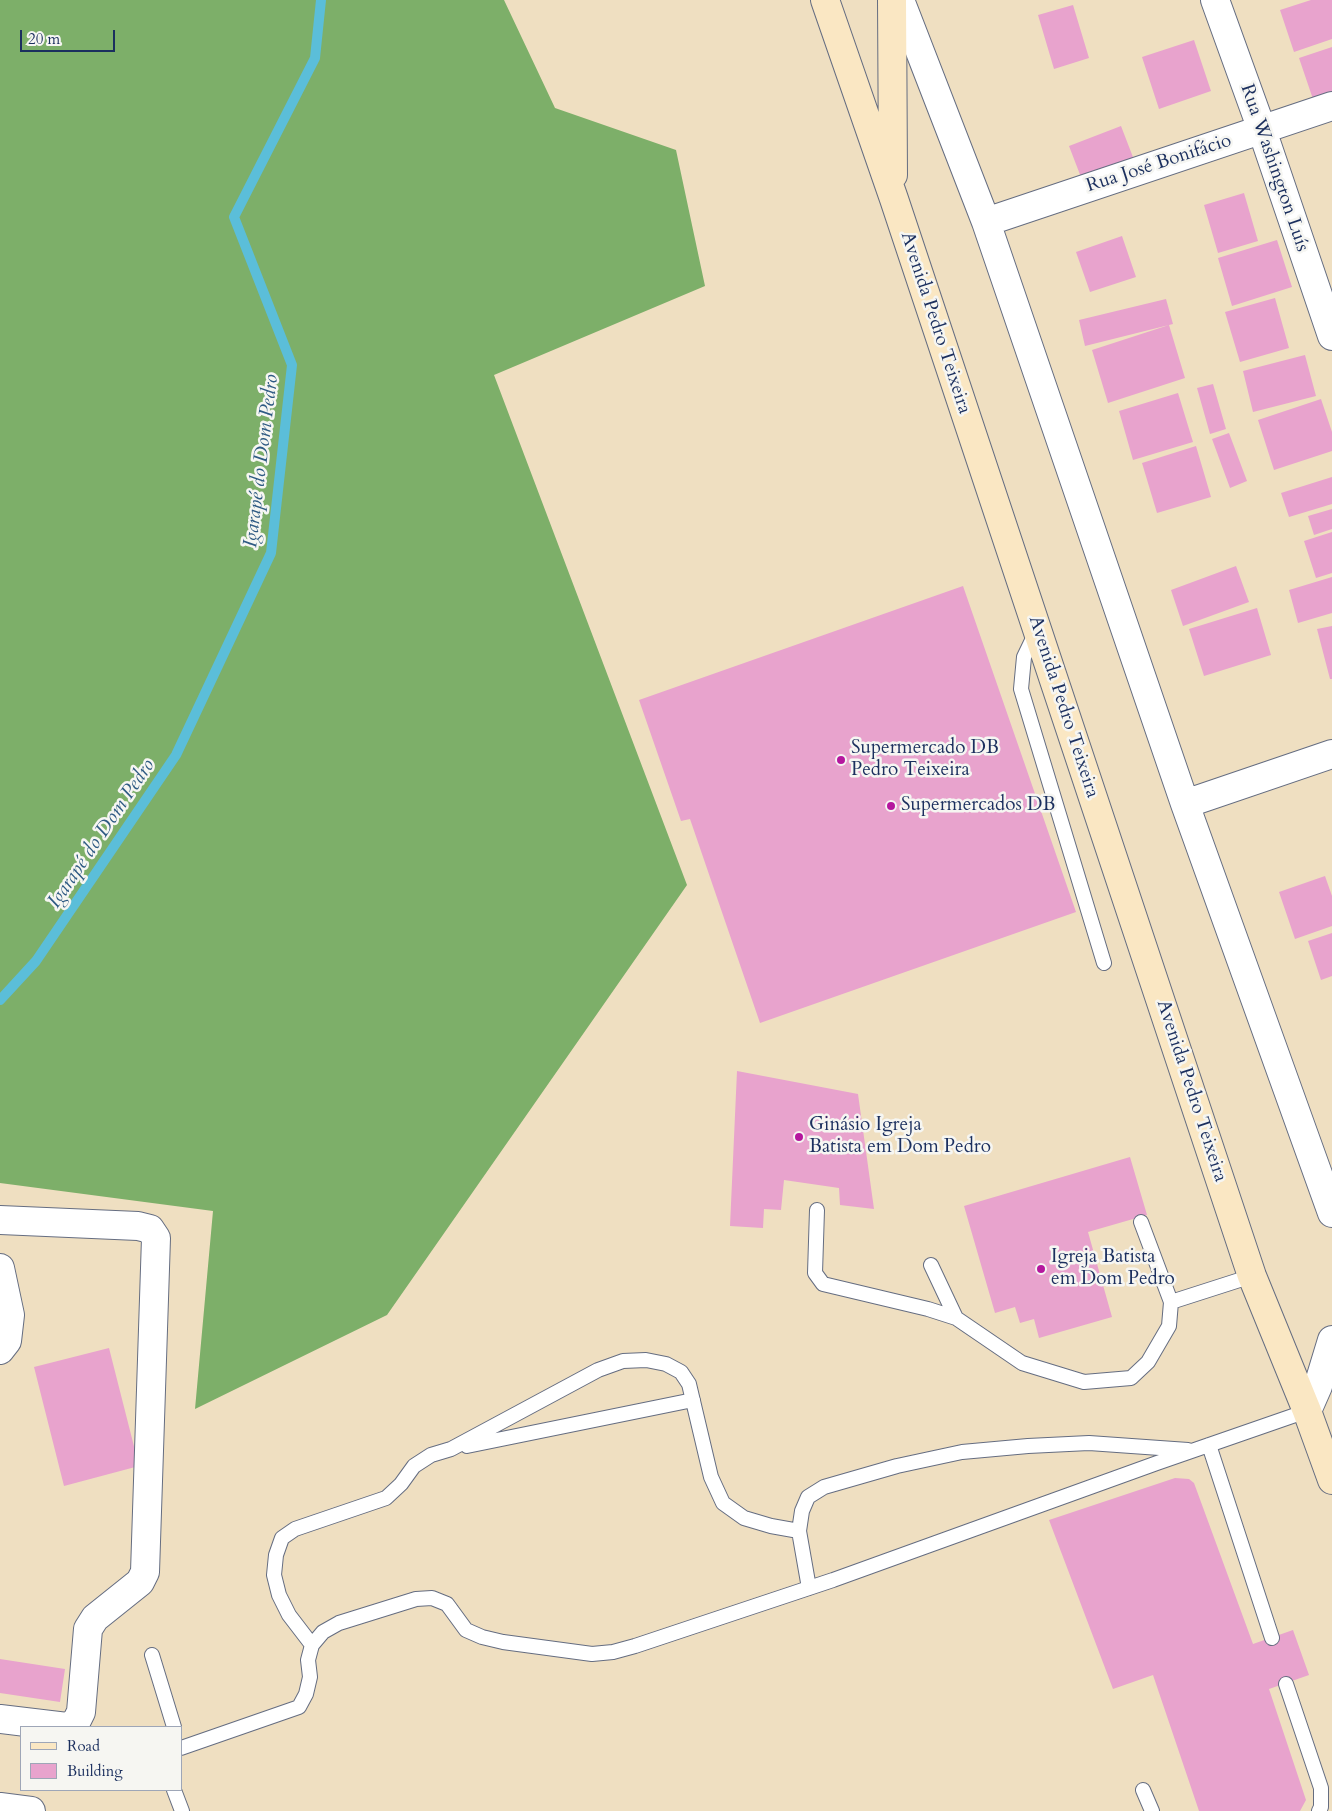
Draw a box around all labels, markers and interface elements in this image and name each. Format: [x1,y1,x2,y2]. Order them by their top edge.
scale bar [22,20,118,52]
text: 20 m [28,29,60,49]
street label: Rua Washington Luís [1235,81,1313,255]
street label: Rua José Bonifácio [1084,130,1234,198]
street label: Avenida Pedro Teixeira [895,229,975,417]
water label: Igarapé do Dom Pedro [239,373,285,549]
street label: Avenida Pedro Teixeira [1023,613,1103,801]
place label: Supermercado DB Pedro Teixeira [851,738,999,782]
marker: Supermercado DB Pedro Teixeira [835,754,847,766]
water label: Igarapé do Dom Pedro [43,755,161,913]
place label: Supermercados DB [901,795,1055,817]
marker: Supermercados DB [885,800,897,812]
street label: Avenida Pedro Teixeira [1151,997,1231,1185]
place label: Ginásio Igreja Batista em Dom Pedro [809,1115,991,1159]
marker: Ginásio Igreja Batista em Dom Pedro [793,1131,805,1143]
place label: Igreja Batista em Dom Pedro [1051,1247,1175,1291]
marker: Igreja Batista em Dom Pedro [1035,1263,1047,1275]
legend [20,1726,182,1791]
text: Road [67,1736,100,1756]
text: Building [67,1761,123,1781]

